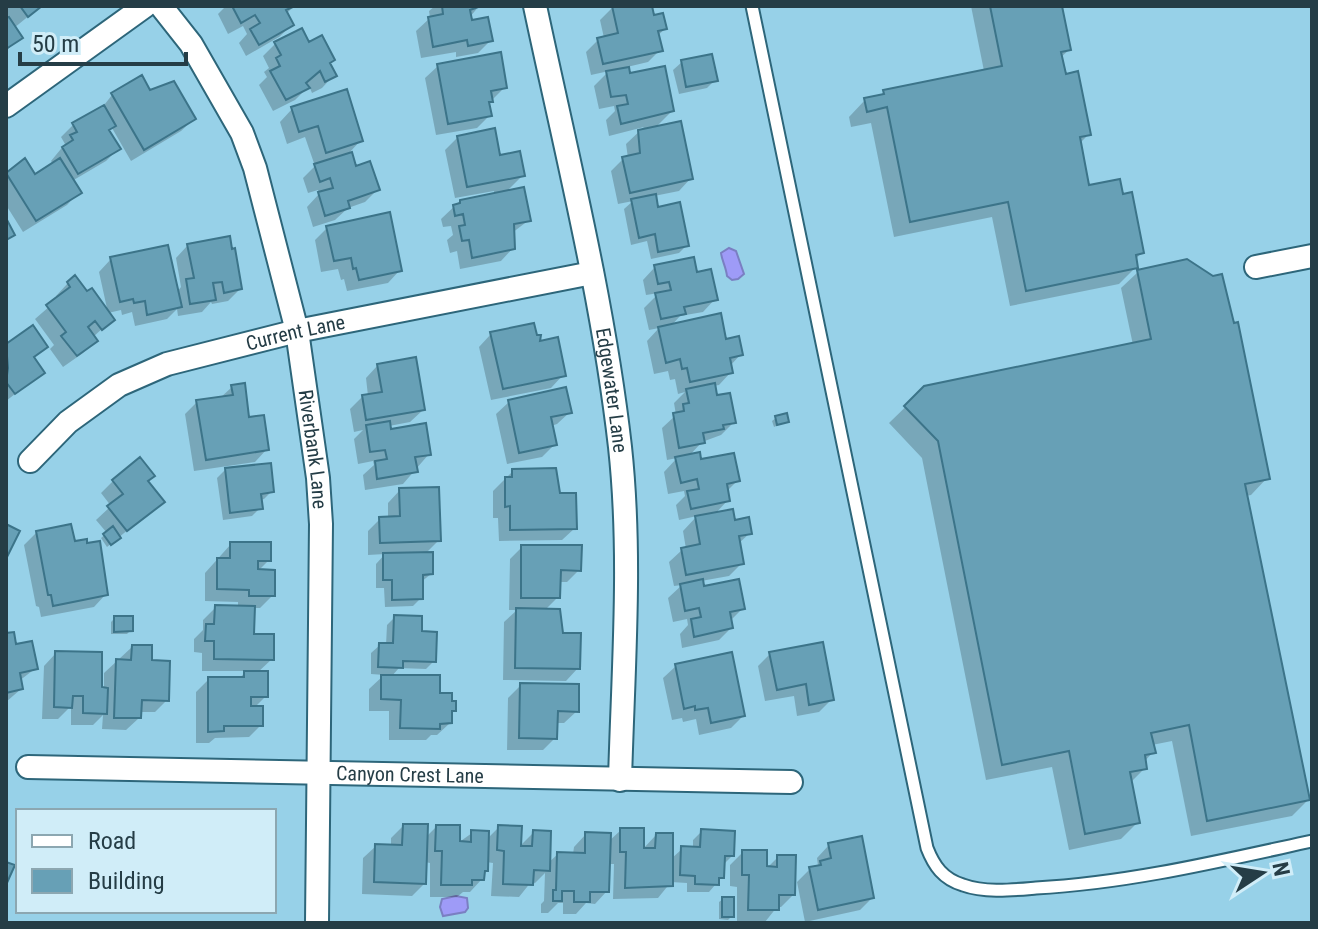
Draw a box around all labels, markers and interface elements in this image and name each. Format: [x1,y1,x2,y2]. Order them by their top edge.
scale bar [20,16,186,66]
text: 50 m [32,30,79,58]
street label: Current Lane [243,310,347,356]
street label: Edgewater Lane [591,326,633,454]
street label: Riverbank Lane [294,388,332,510]
street label: Canyon Crest Lane [336,761,484,788]
legend [16,809,276,913]
text: Road [88,827,136,855]
north arrow [1222,833,1302,913]
text: N [1267,860,1295,878]
text: Building [88,867,165,895]

